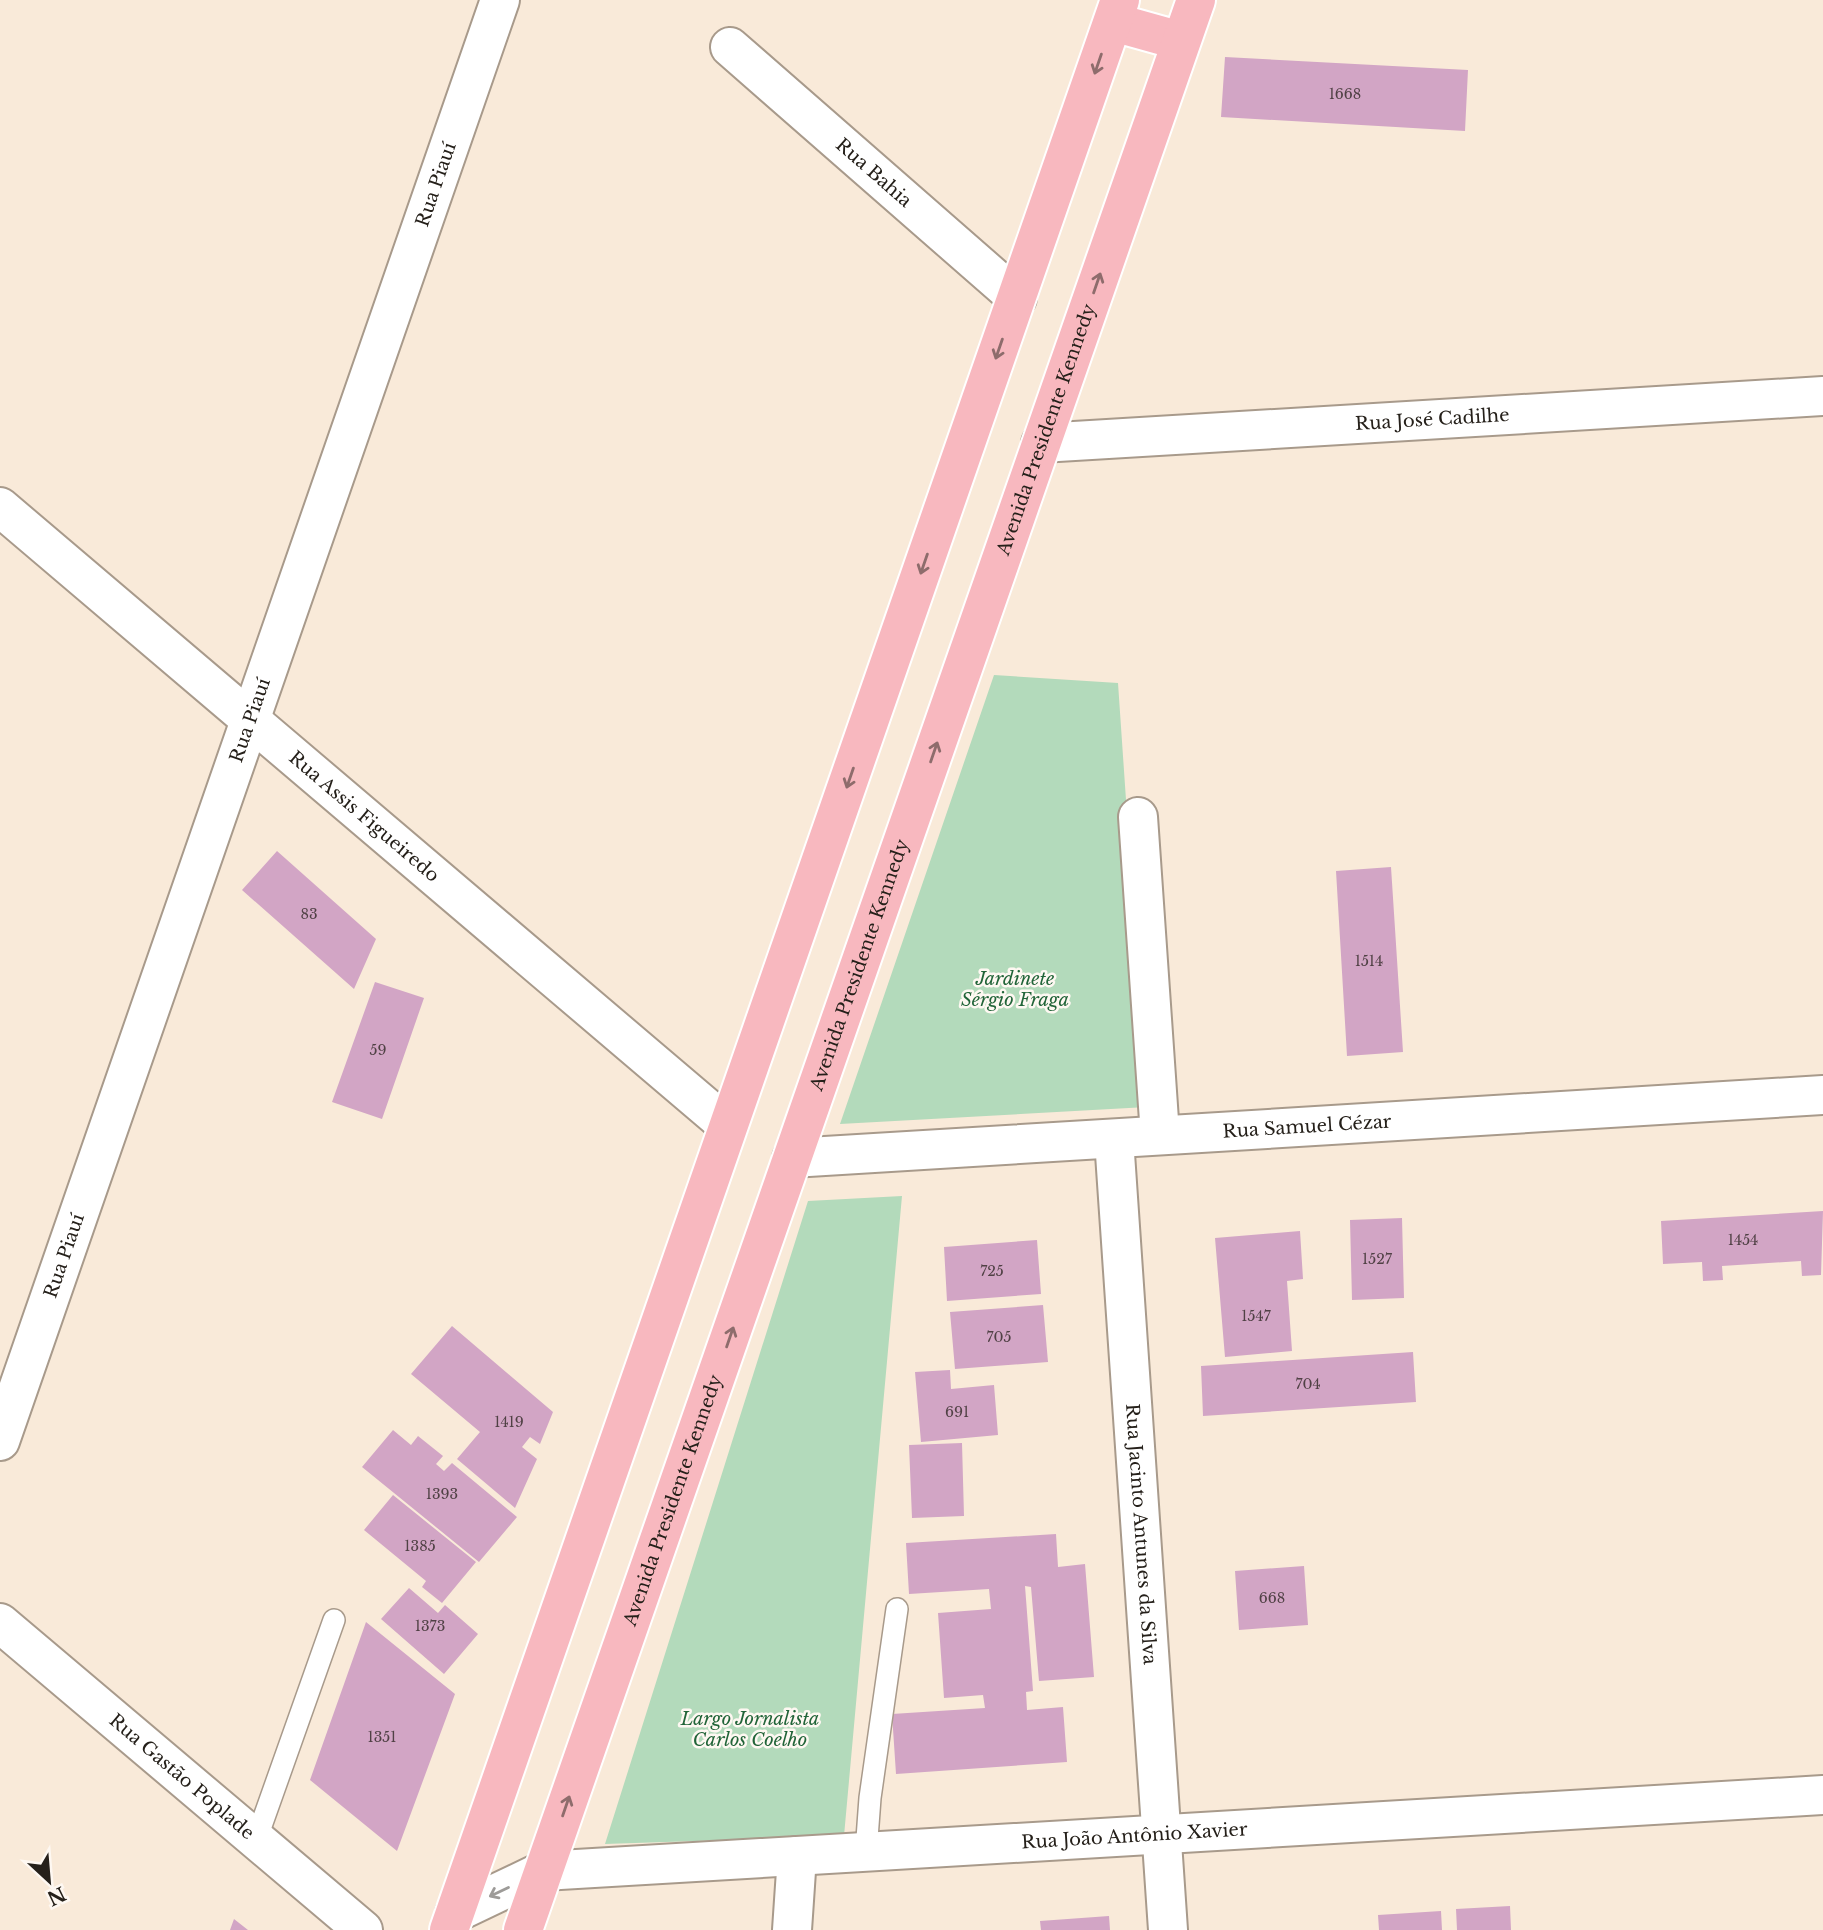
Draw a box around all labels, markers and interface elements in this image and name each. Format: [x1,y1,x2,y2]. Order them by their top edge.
one-way arrow [1091,53,1103,75]
house number: 1668 [1329,85,1361,103]
street label: Rua Bahia [831,134,916,212]
street label: Rua Piauí [411,139,461,230]
one-way arrow [1091,272,1104,294]
street label: Avenida Presidente Kennedy [992,301,1100,559]
one-way arrow [992,337,1004,359]
street label: Rua José Cadilhe [1354,404,1510,435]
one-way arrow [917,552,929,574]
street label: Rua Piauí [225,674,275,765]
one-way arrow [928,742,941,764]
street label: Rua Assis Figueiredo [284,747,444,887]
one-way arrow [843,767,855,789]
street label: Avenida Presidente Kennedy [805,836,914,1095]
house number: 83 [300,905,318,923]
house number: 1514 [1355,952,1383,970]
park label: Jardinete Sérgio Fraga [961,968,1069,1011]
house number: 59 [370,1041,386,1059]
street label: Rua Samuel Cézar [1222,1110,1392,1143]
street label: Rua Piauí [39,1210,89,1301]
house number: 1454 [1728,1231,1758,1249]
house number: 1527 [1362,1250,1393,1268]
house number: 725 [980,1262,1004,1280]
house number: 1547 [1241,1307,1272,1325]
one-way arrow [725,1327,737,1349]
house number: 705 [987,1328,1012,1346]
street label: Avenida Presidente Kennedy [619,1371,727,1630]
house number: 704 [1295,1375,1321,1393]
house number: 691 [945,1403,969,1421]
street label: Rua Jacinto Antunes da Silva [1121,1403,1161,1665]
house number: 1419 [494,1413,524,1431]
house number: 1393 [426,1485,458,1503]
house number: 1385 [404,1537,436,1555]
house number: 668 [1259,1589,1285,1607]
house number: 1373 [415,1617,445,1635]
park label: Largo Jornalista Carlos Coelho [680,1708,819,1751]
street label: Rua Gastão Poplade [105,1709,259,1844]
house number: 1351 [367,1728,397,1746]
one-way arrow [561,1796,573,1818]
street label: Rua João Antônio Xavier [1021,1818,1248,1854]
north arrow [14,1846,84,1916]
text: N [43,1882,69,1910]
one-way arrow [489,1886,510,1899]

